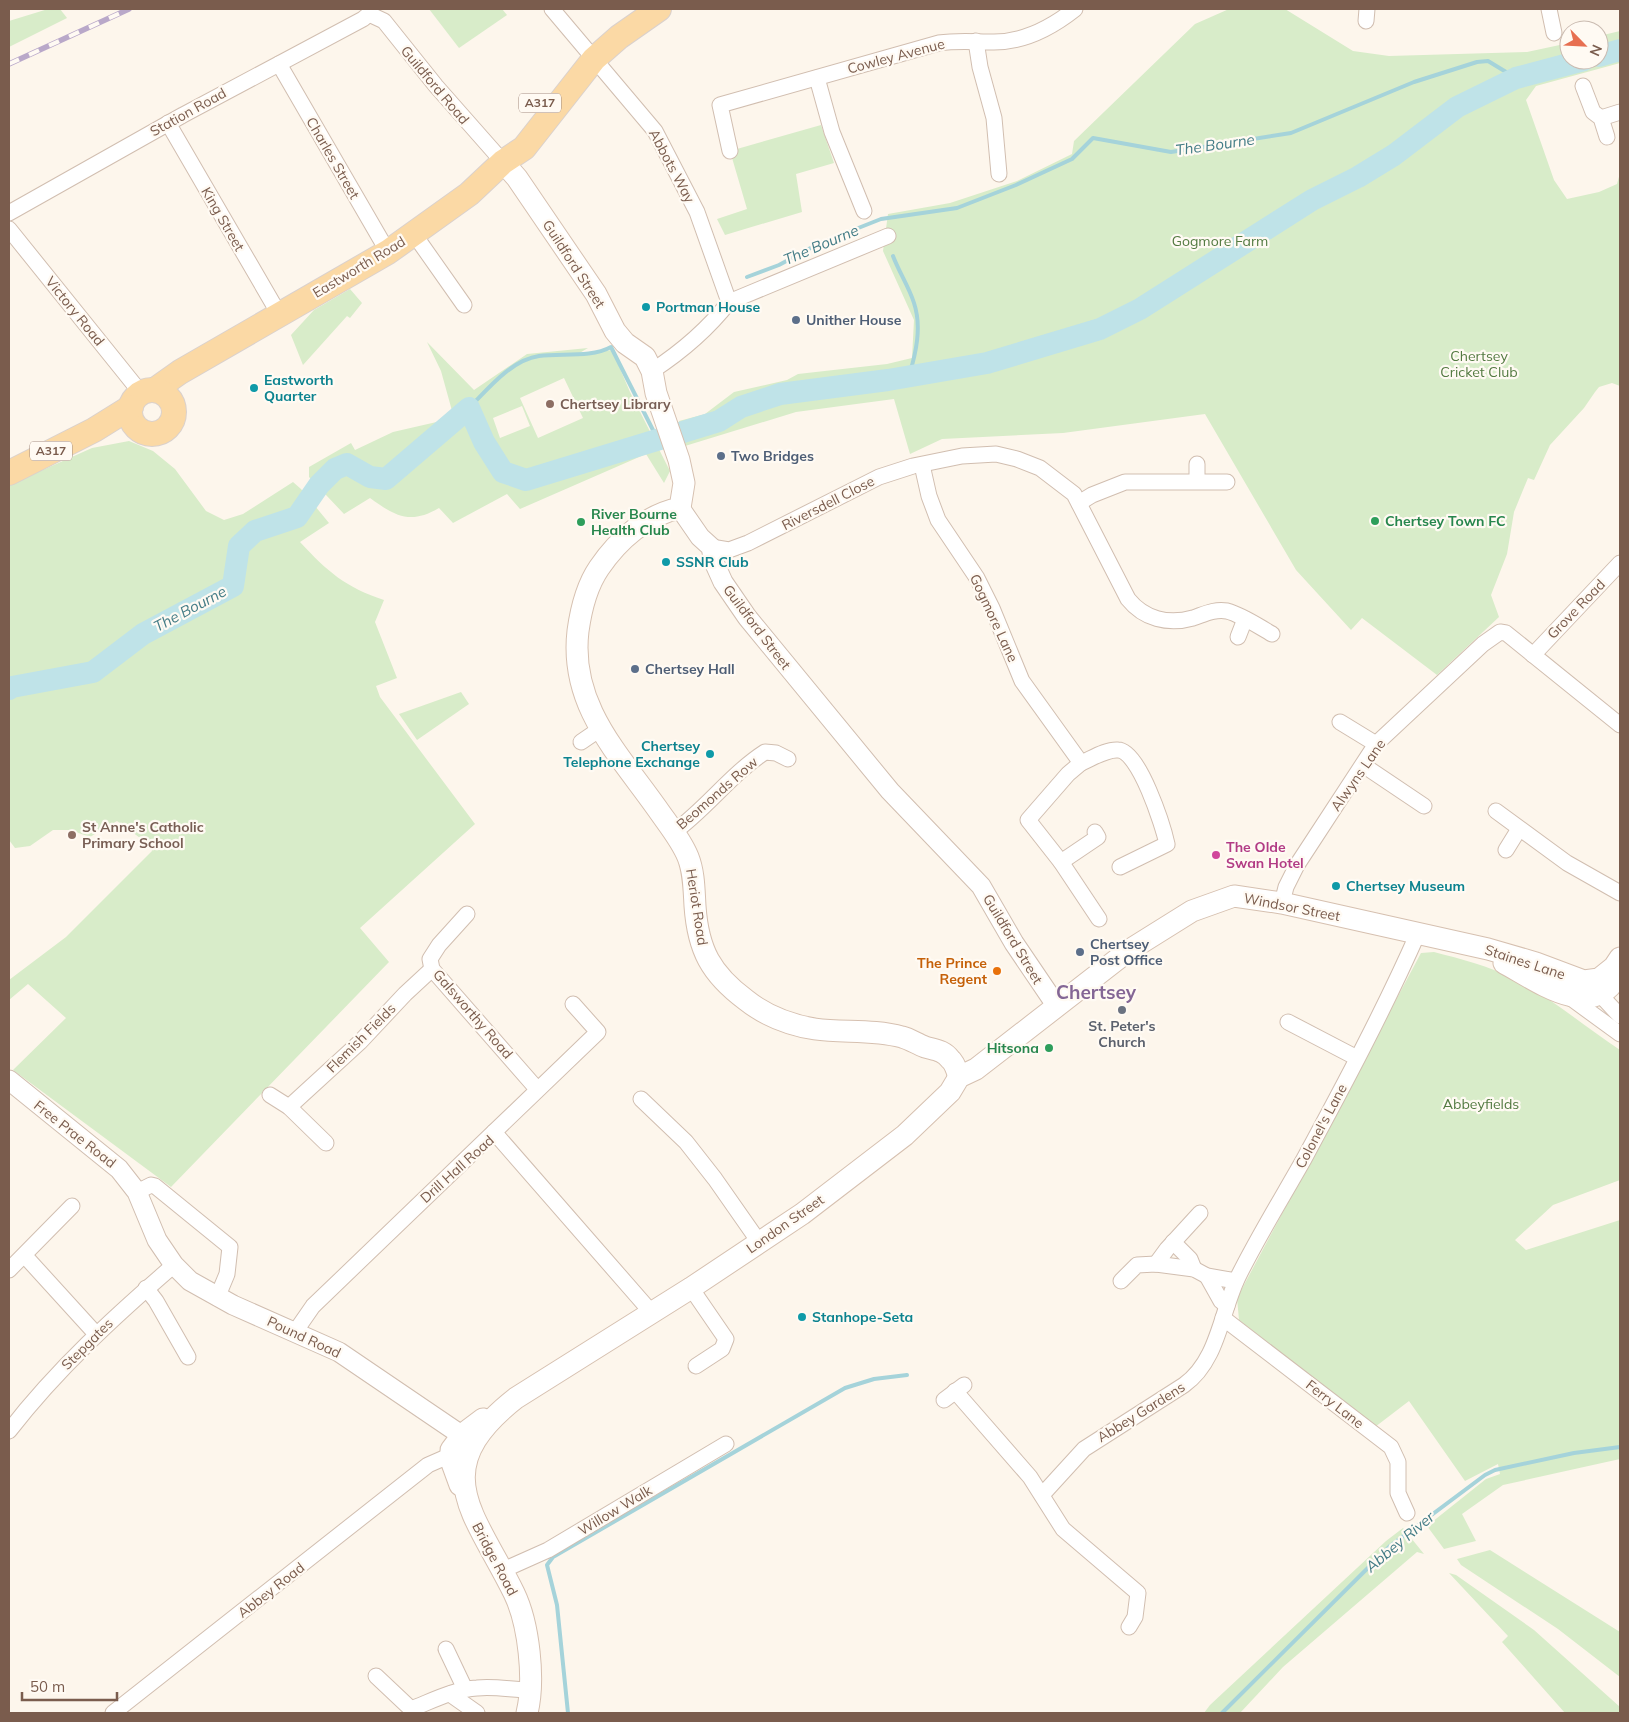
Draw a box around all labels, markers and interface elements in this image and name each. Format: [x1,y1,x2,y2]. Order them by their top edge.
north arrow [1559,20,1609,70]
street label: Cowley Avenue [845,34,947,78]
street label: Guildford Road [397,42,473,128]
text: N [1586,42,1606,59]
street label: Station Road [147,84,229,140]
road number: A317 [519,94,561,112]
street label: Charles Street [302,114,364,202]
street label: Abbots Way [645,126,699,206]
water label: The Bourne [1174,130,1256,159]
street label: King Street [197,184,249,254]
street label: Guildford Street [539,216,609,312]
water label: The Bourne [780,220,861,269]
street label: Eastworth Road [309,232,409,302]
park label: Gogmore Farm [1172,232,1268,250]
street label: Victory Road [42,273,108,349]
place label: Portman House [656,298,760,316]
marker: Portman House [640,301,652,313]
place label: Unither House [806,311,902,329]
marker: Unither House [790,314,802,326]
park label: Chertsey Cricket Club [1440,347,1518,381]
place label: Eastworth Quarter [264,371,333,405]
marker: Eastworth Quarter [248,382,260,394]
place label: Chertsey Library [560,395,671,413]
marker: Chertsey Library [544,398,556,410]
road number: A317 [30,442,72,461]
place label: Two Bridges [731,447,814,465]
marker: Two Bridges [715,450,727,462]
street label: Riversdell Close [779,472,877,534]
place label: River Bourne Health Club [591,505,677,539]
place label: Chertsey Town FC [1385,512,1506,530]
marker: Chertsey Town FC [1369,515,1381,527]
marker: River Bourne Health Club [575,516,587,528]
place label: SSNR Club [676,553,749,571]
marker: SSNR Club [660,556,672,568]
street label: Gogmore Lane [966,571,1022,665]
street label: Grove Road [1543,575,1609,643]
water label: The Bourne [150,581,229,636]
street label: Guildford Street [719,581,795,673]
place label: Chertsey Hall [645,660,735,678]
marker: Chertsey Hall [629,663,641,675]
street label: Alwyns Lane [1327,735,1389,815]
place label: Chertsey Telephone Exchange [563,737,700,771]
marker: Chertsey Telephone Exchange [704,748,716,760]
street label: Beomonds Row [673,753,761,833]
place label: St Anne's Catholic Primary School [82,818,204,852]
marker: St Anne's Catholic Primary School [66,829,78,841]
place label: The Olde Swan Hotel [1226,838,1304,872]
marker: The Olde Swan Hotel [1210,849,1222,861]
street label: Heriot Road [682,867,712,947]
place label: Chertsey Museum [1346,877,1465,895]
marker: Chertsey Museum [1330,880,1342,892]
street label: Windsor Street [1242,889,1342,925]
street label: Guildford Street [979,891,1047,987]
place label: Chertsey Post Office [1090,935,1163,969]
street label: Staines Lane [1482,941,1568,983]
marker: Chertsey Post Office [1074,946,1086,958]
place label: The Prince Regent [917,954,988,988]
marker: The Prince Regent [991,965,1003,977]
street label: Galsworthy Road [429,966,517,1062]
district label: Chertsey [1056,980,1137,1004]
street label: Flemish Fields [323,1000,399,1076]
marker: St. Peter's Church [1116,1004,1128,1016]
place label: St. Peter's Church [1088,1017,1156,1051]
place label: Hitsona [987,1039,1039,1057]
marker: Hitsona [1043,1042,1055,1054]
street label: Colonel's Lane [1291,1081,1351,1171]
park label: Abbeyfields [1443,1095,1519,1113]
street label: Free Prae Road [30,1096,120,1172]
street label: Drill Hall Road [416,1131,498,1207]
street label: London Street [743,1191,827,1257]
place label: Stanhope-Seta [812,1308,913,1326]
marker: Stanhope-Seta [796,1311,808,1323]
street label: Pound Road [264,1312,344,1362]
street label: Stepgates [57,1314,117,1374]
street label: Ferry Lane [1302,1376,1368,1432]
street label: Abbey Gardens [1094,1378,1188,1446]
street label: Willow Walk [575,1481,656,1539]
water label: Abbey River [1360,1507,1439,1577]
street label: Bridge Road [468,1519,522,1599]
street label: Abbey Road [234,1558,308,1622]
scale bar [22,1670,118,1702]
text: 50 m [30,1677,65,1696]

